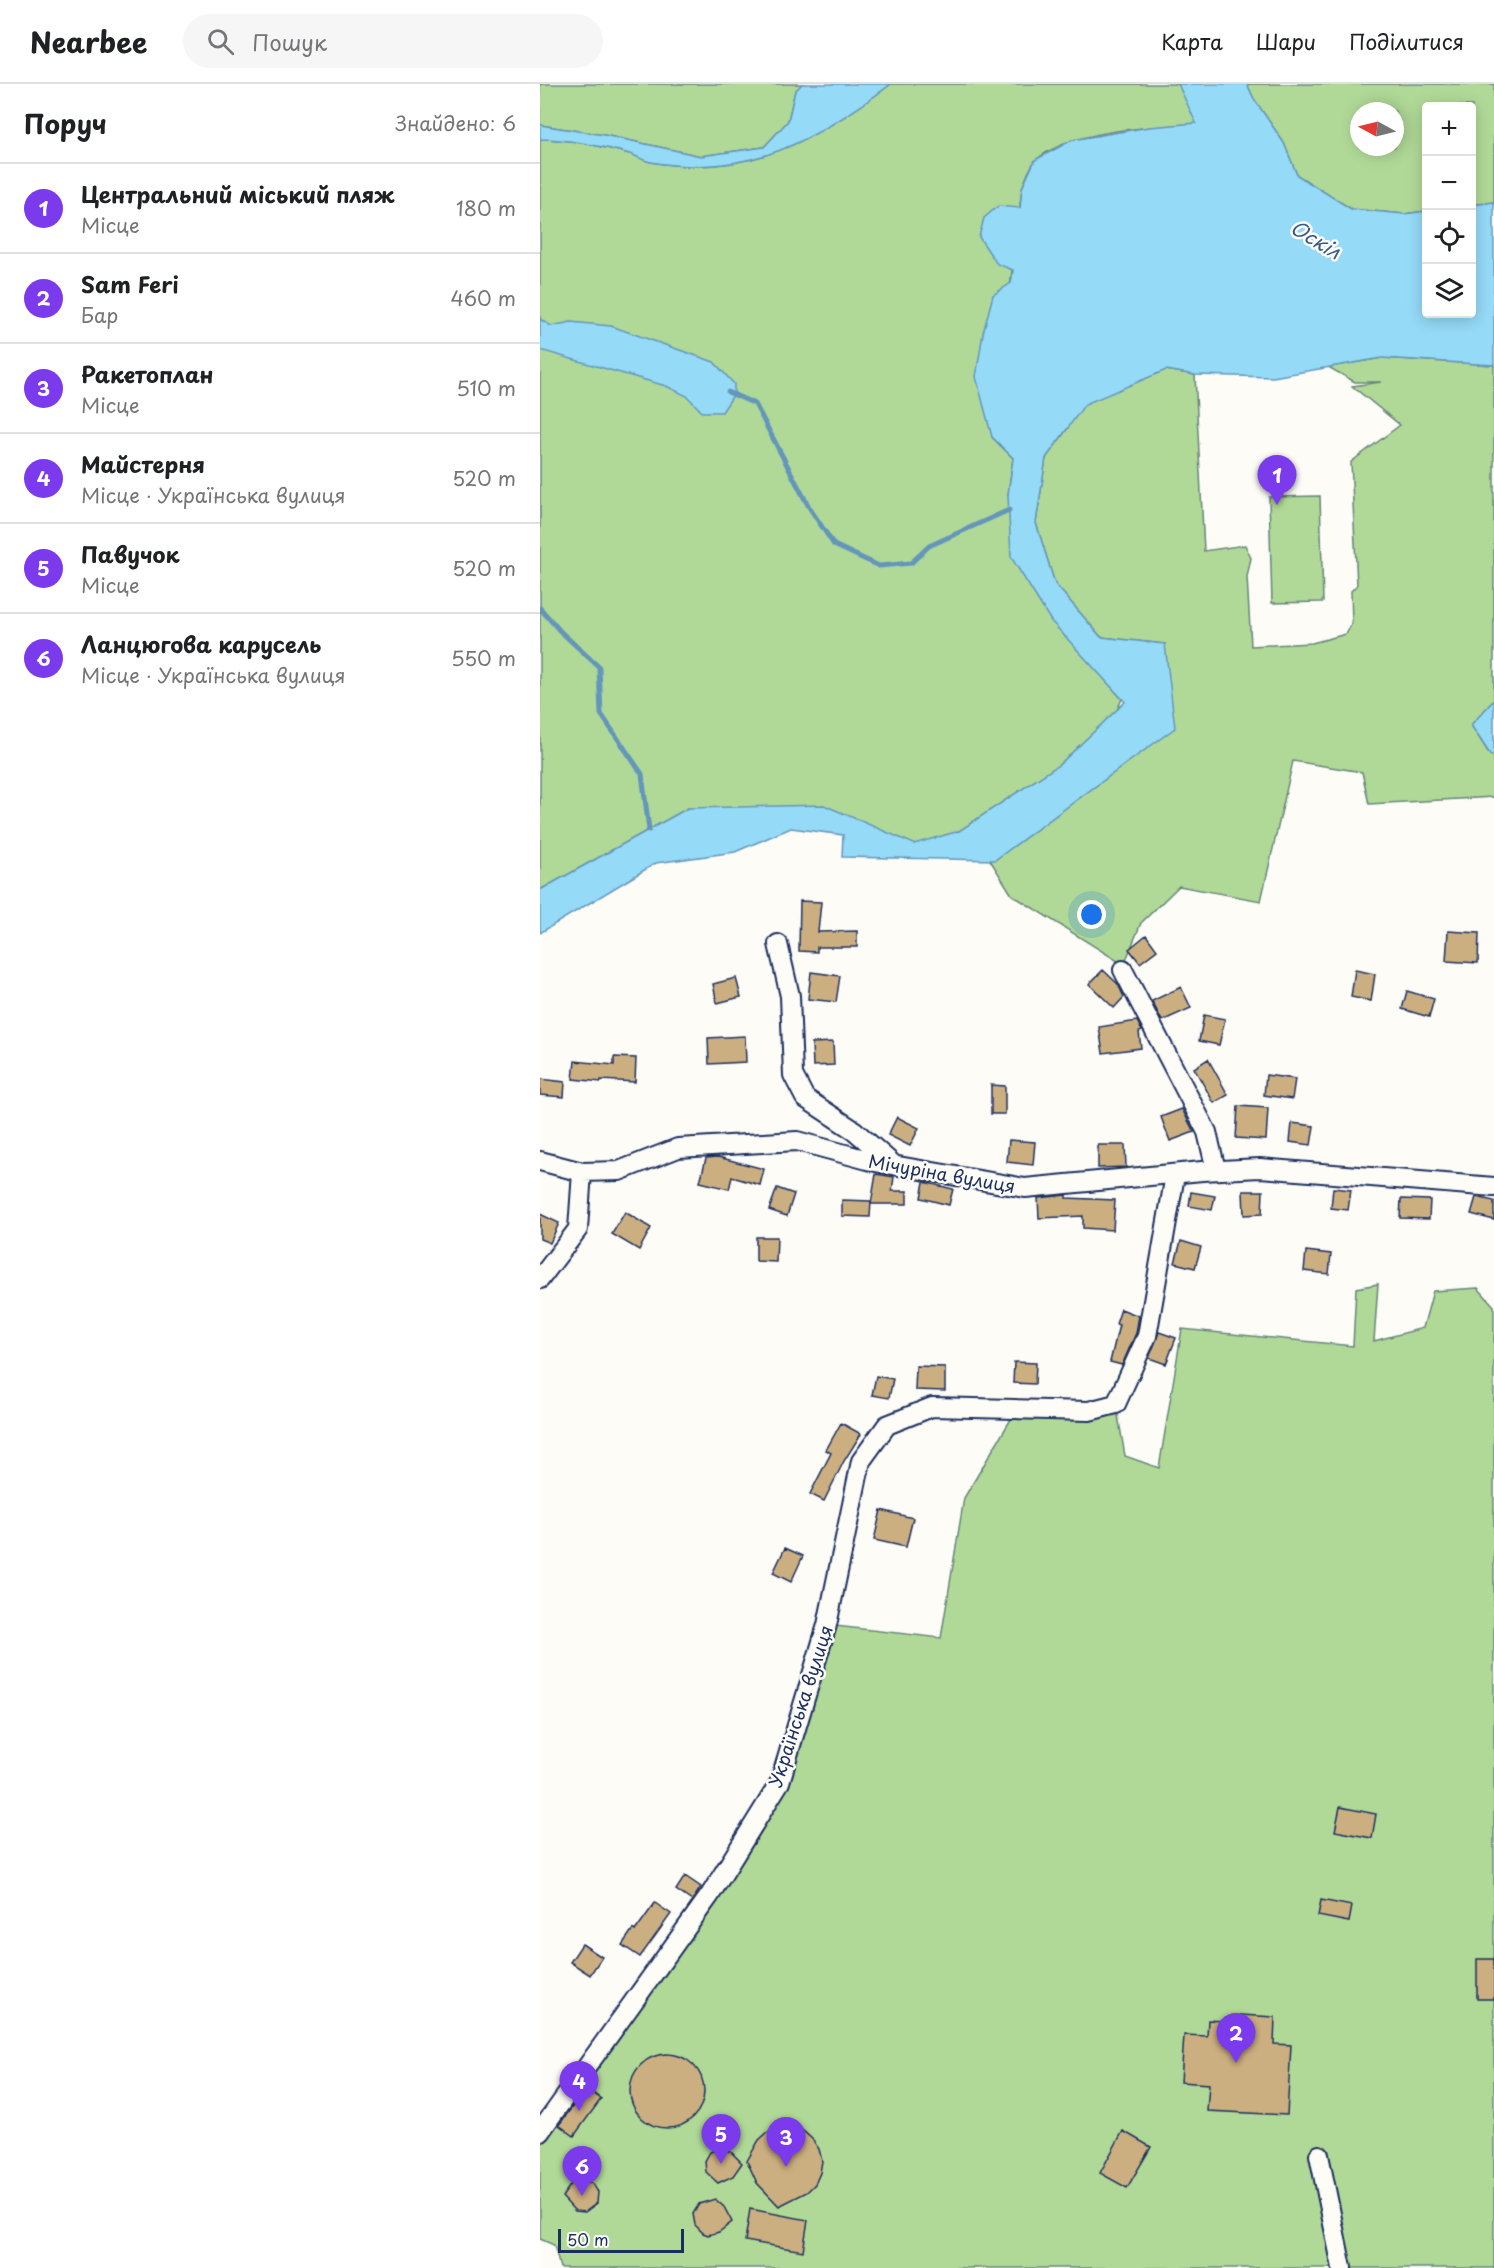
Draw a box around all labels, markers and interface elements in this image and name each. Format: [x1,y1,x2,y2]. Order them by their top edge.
search box [183,14,603,68]
text: Nearbee [30,20,147,63]
icon: search [204,25,237,58]
text: Пошук [252,25,327,58]
text: Карта [1161,25,1223,57]
text: Шари [1256,25,1316,57]
text: Поділитися [1349,25,1464,57]
north arrow [1350,102,1404,156]
map controls [1422,102,1476,318]
button: + [1422,102,1476,156]
text: Поруч [24,104,107,143]
text: Знайдено: 6 [395,108,516,138]
button: − [1422,156,1476,210]
text: Центральний міський пляж [81,177,394,210]
text: 1 [39,193,48,223]
text: 180 m [456,193,516,223]
text: Місце [81,210,140,240]
button: locate [1422,210,1476,264]
water label: Оскіл [1285,212,1347,266]
button: layers [1422,264,1476,318]
text: Sam Feri [81,267,179,300]
text: 2 [36,283,51,313]
text: 460 m [450,283,516,313]
text: Бар [81,300,118,330]
text: Ракетоплан [81,357,213,390]
text: 3 [37,373,50,403]
text: 510 m [456,373,516,403]
text: Місце [81,390,140,420]
text: Майстерня [81,447,205,480]
pin: 1 [1258,456,1296,505]
text: 4 [37,463,50,493]
text: 520 m [452,463,516,493]
text: Місце · Українська вулиця [81,480,346,510]
text: Павучок [81,537,180,570]
text: 5 [37,553,50,583]
text: 520 m [452,553,516,583]
text: Місце [81,570,140,600]
text: Ланцюгова карусель [81,627,321,660]
text: 6 [36,643,51,673]
text: 550 m [451,643,516,673]
text: Місце · Українська вулиця [81,660,346,690]
your location [1077,900,1106,929]
street label: Мічуріна вулиця [867,1147,1017,1199]
street label: Українська вулиця [761,1621,839,1791]
pin: 2 [1216,2014,1256,2063]
pin: 4 [560,2062,598,2111]
pin: 5 [702,2114,741,2164]
pin: 3 [766,2118,806,2167]
pin: 6 [562,2146,602,2196]
scale bar [558,2226,684,2254]
text: 50 m [567,2227,608,2251]

